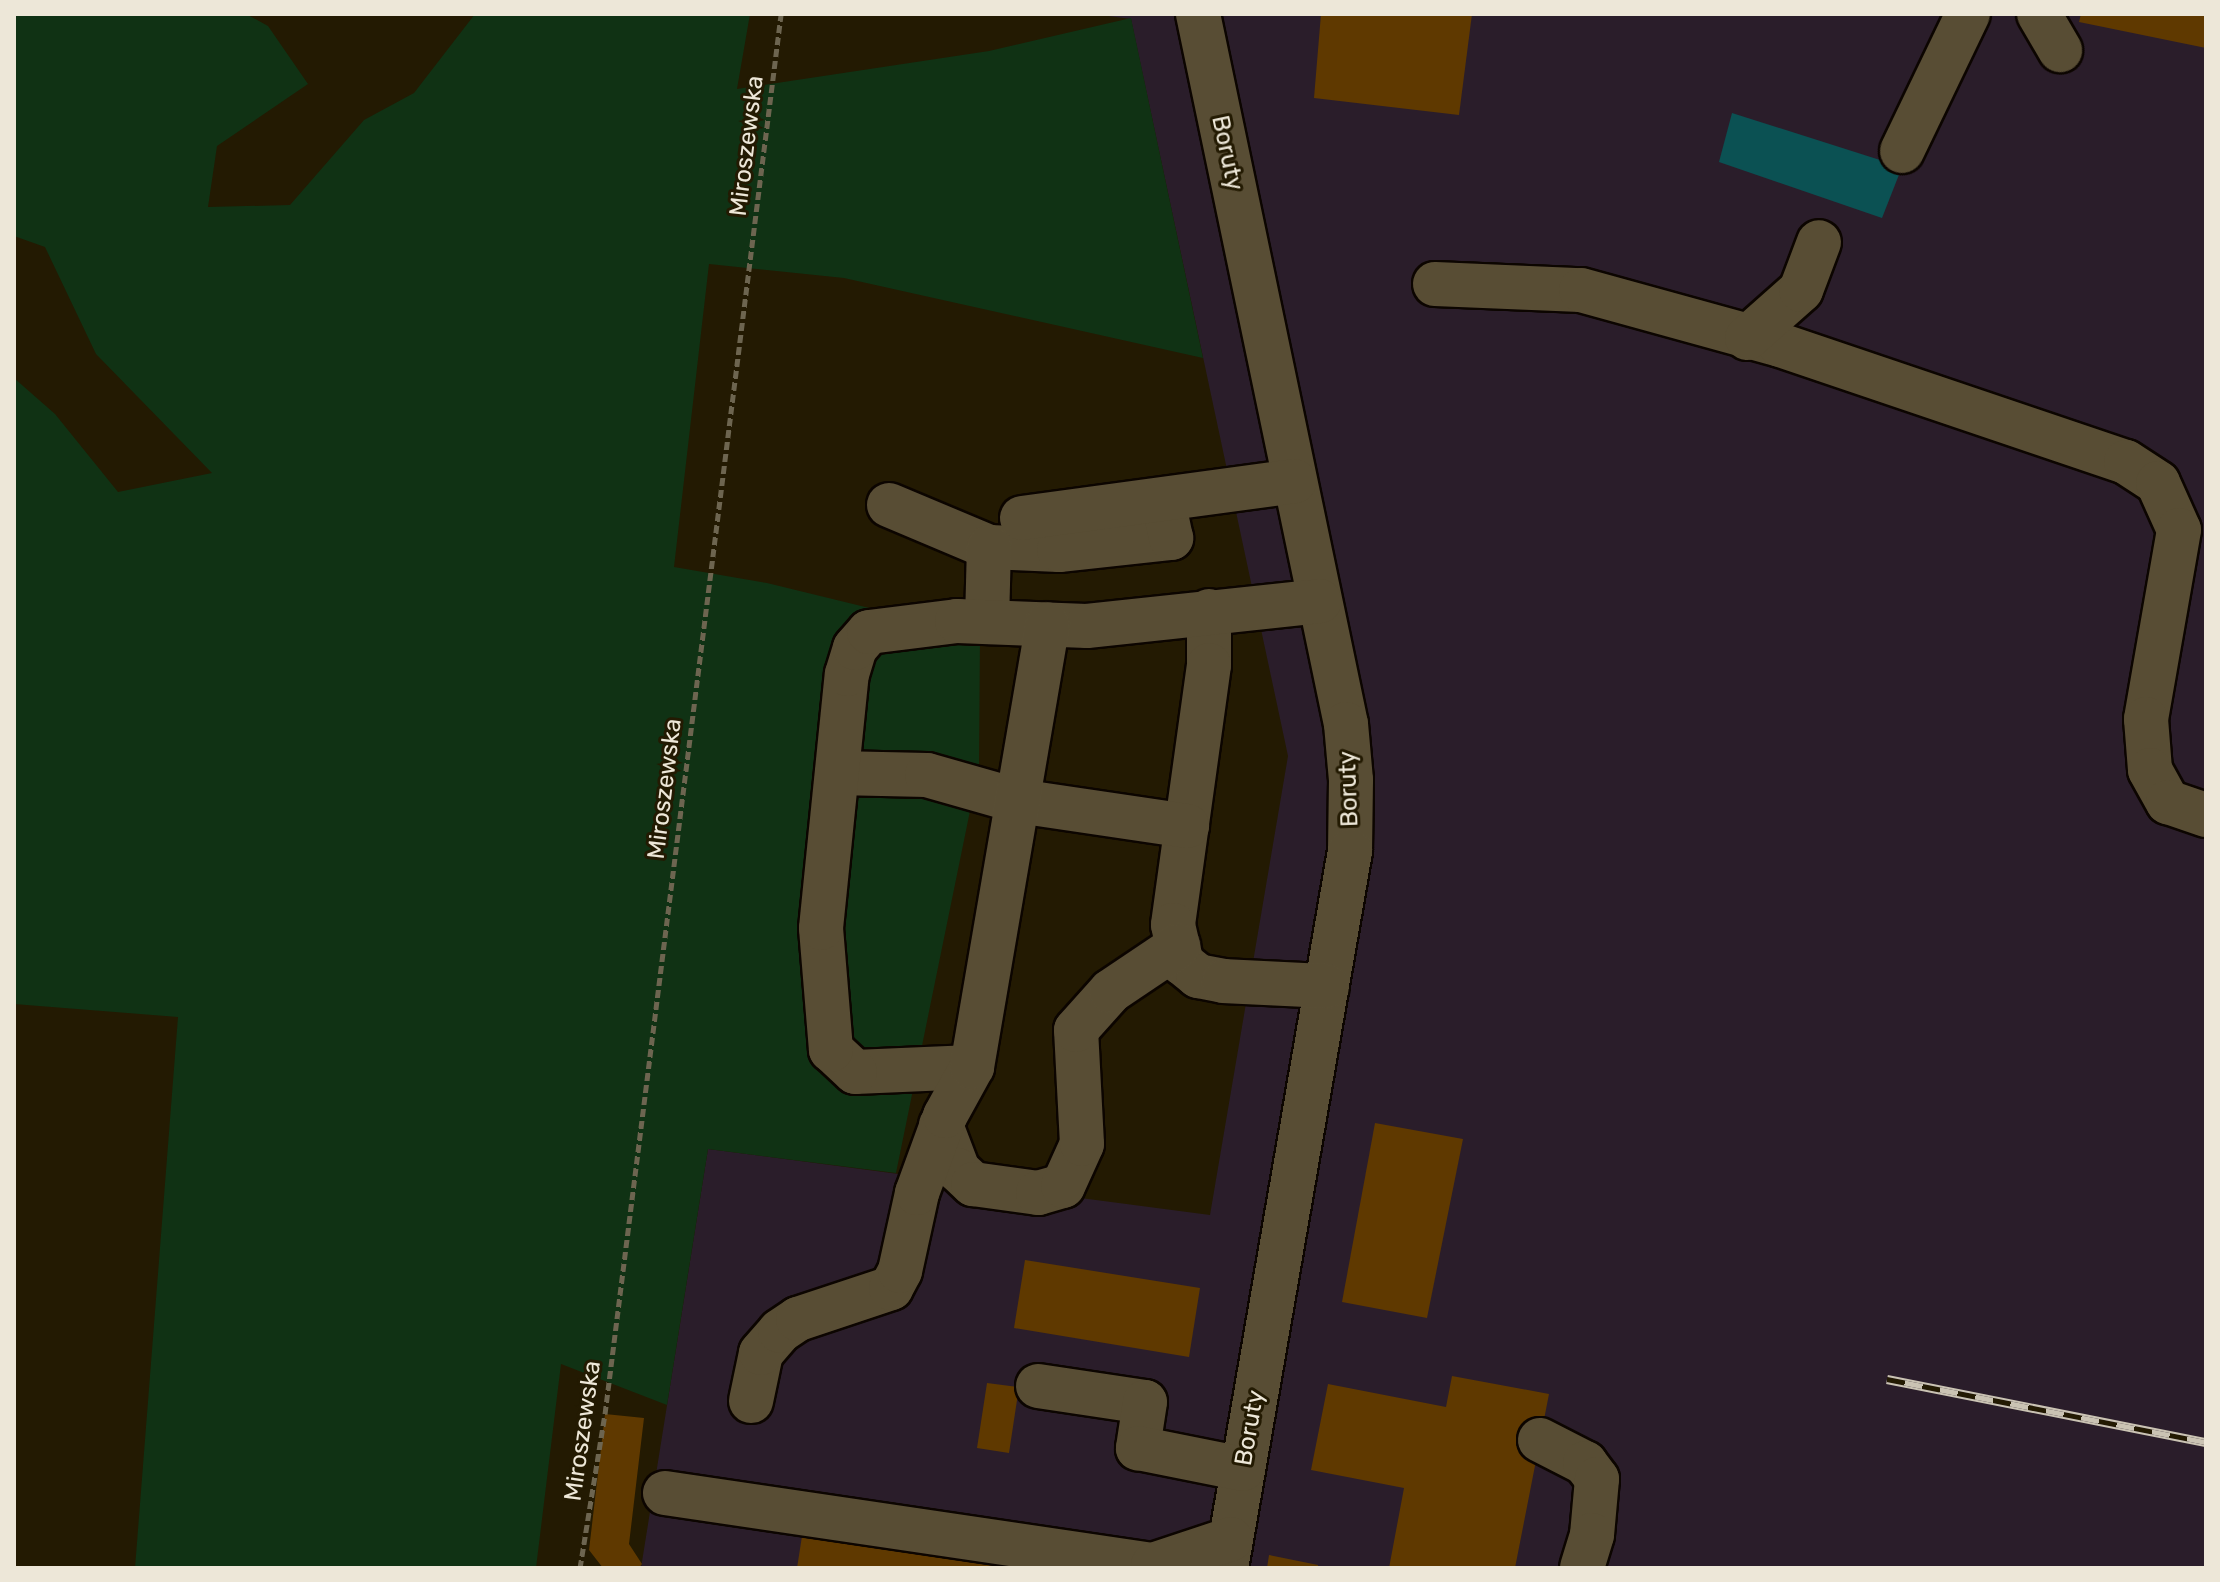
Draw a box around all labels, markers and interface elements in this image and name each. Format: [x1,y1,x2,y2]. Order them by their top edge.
street label: Miroszewska [724,74,770,218]
street label: Boruty [1205,113,1249,193]
street label: Miroszewska [642,717,688,861]
street label: Boruty [1333,751,1365,827]
street label: Miroszewska [559,1359,607,1503]
street label: Boruty [1229,1388,1271,1468]

